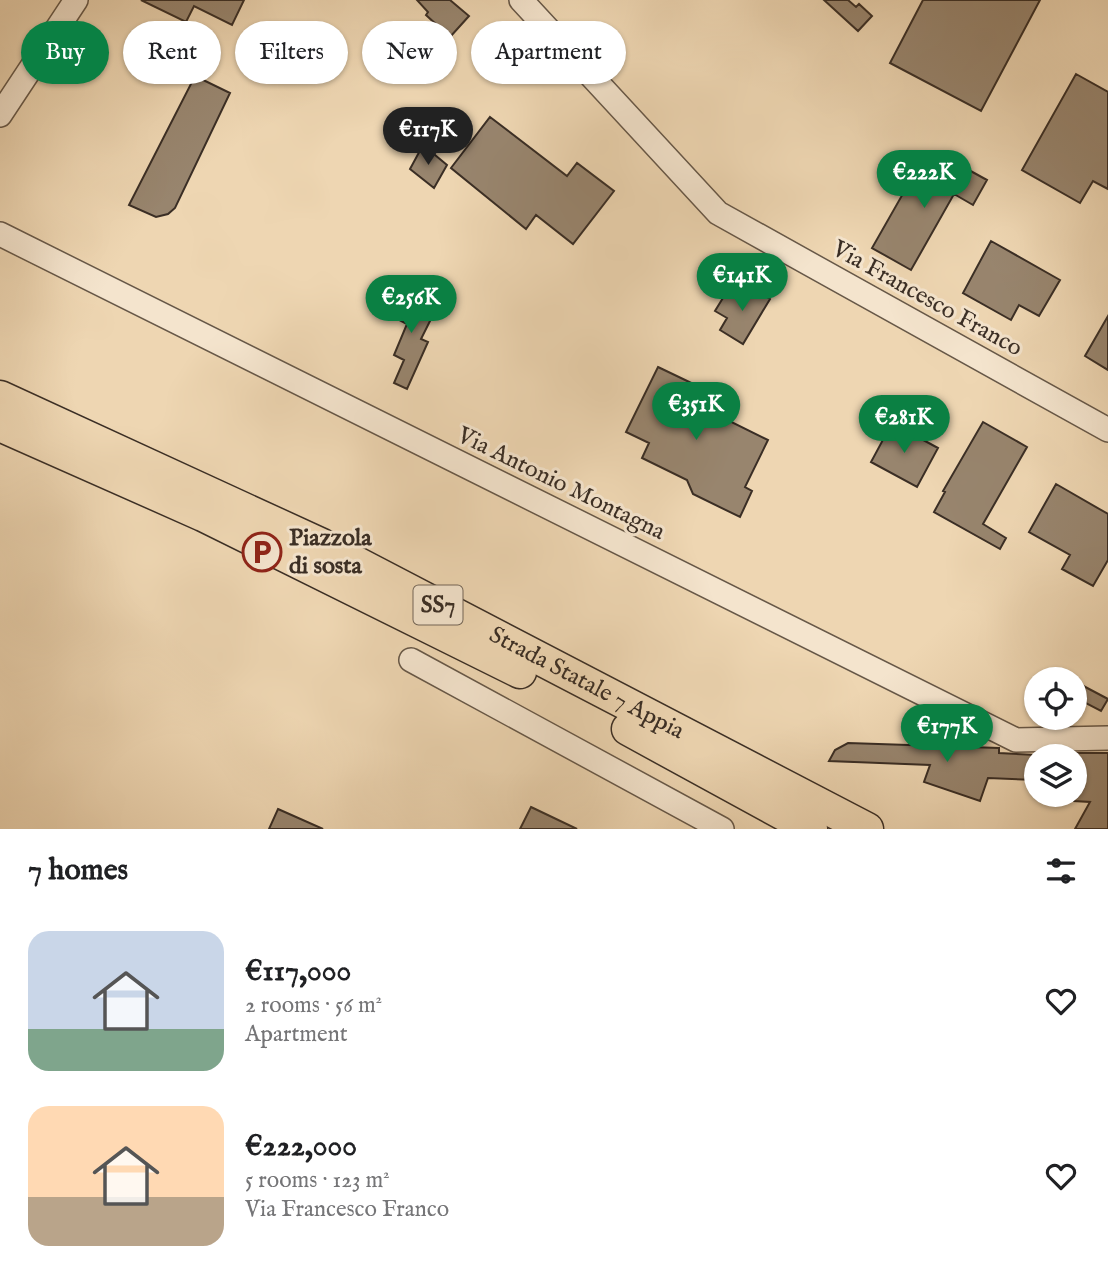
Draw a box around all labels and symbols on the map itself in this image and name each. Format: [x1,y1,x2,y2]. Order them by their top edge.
pin: €117K [379,108,477,167]
pin: €222K [875,150,973,210]
street label: Via Francesco Franco [825,233,1028,364]
pin: €141K [693,254,791,313]
pin: €256K [362,276,460,335]
pin: €351K [647,382,745,442]
pin: €281K [855,396,953,455]
street label: Via Antonio Montagna [451,420,671,548]
place label: Piazzola di sosta [289,523,372,582]
parking icon: Piazzola di sosta [241,531,283,573]
road number: SS7 [414,586,462,624]
street label: Strada Statale 7 Appia [484,619,690,747]
pin: €177K [898,704,996,764]

